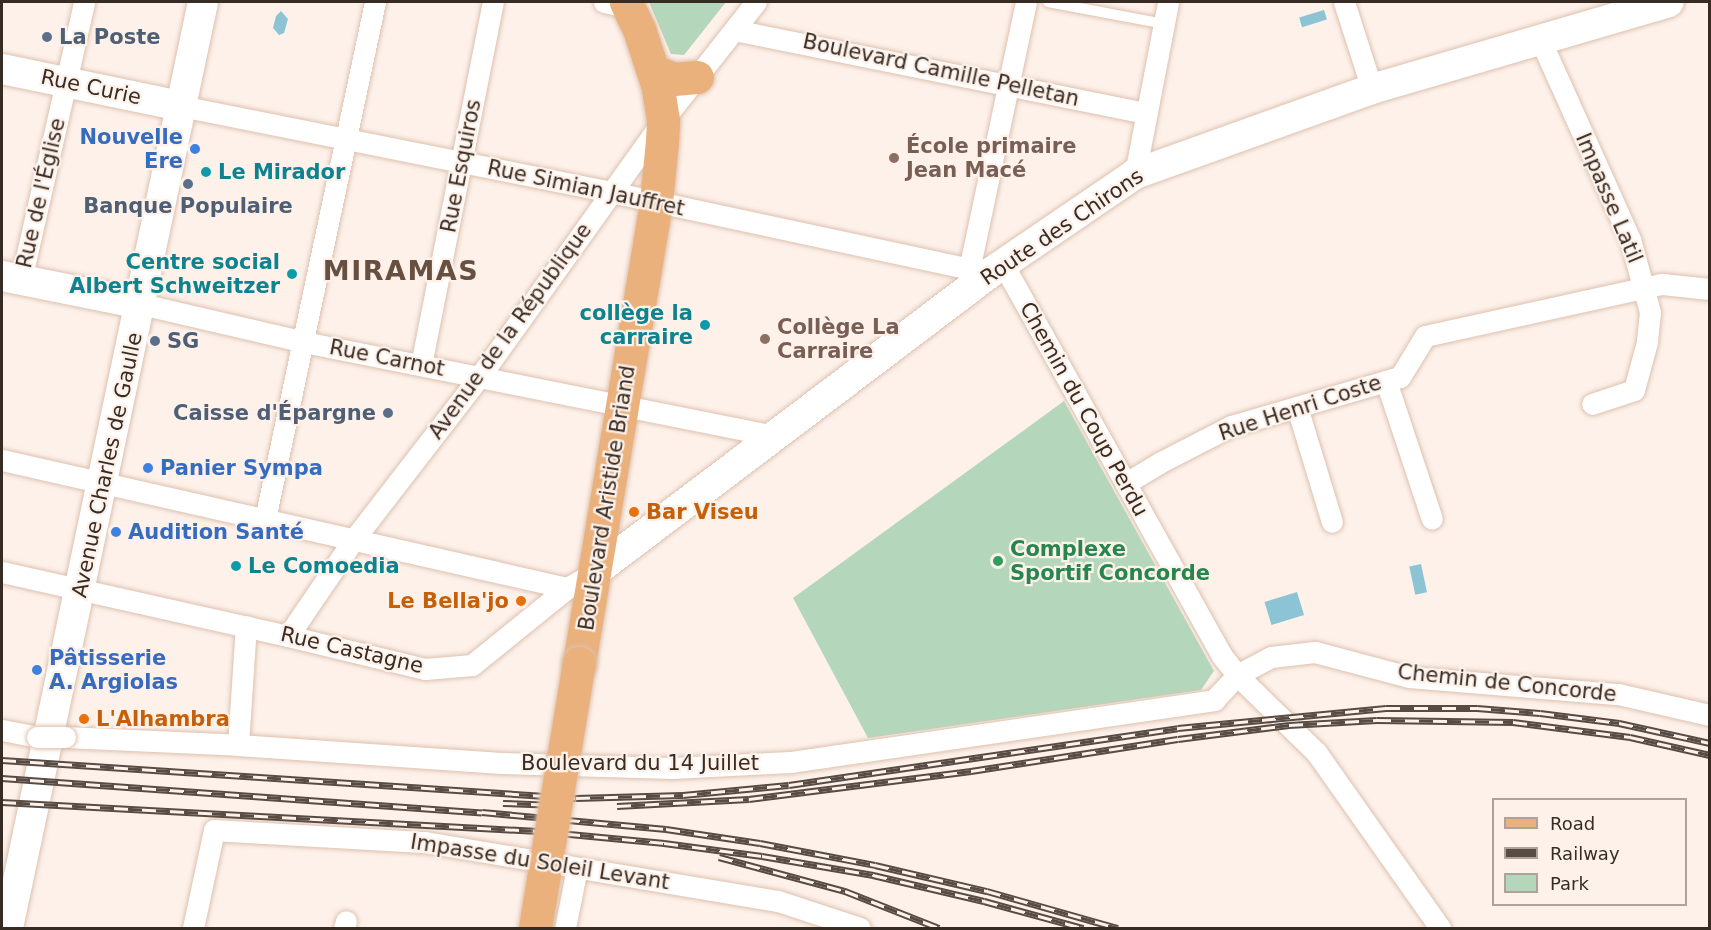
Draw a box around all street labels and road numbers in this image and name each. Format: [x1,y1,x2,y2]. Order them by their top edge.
street label: Boulevard Camille Pelletan [801,28,1081,112]
street label: Rue Curie [39,64,143,110]
street label: Rue Esquiros [436,97,486,235]
street label: Rue de l'Église [11,116,71,270]
street label: Impasse Latil [1570,129,1648,267]
street label: Rue Simian Jauffret [485,155,687,221]
street label: Route des Chirons [976,163,1148,291]
street label: Avenue de la République [423,218,597,444]
street label: Chemin du Coup Perdu [1015,297,1153,521]
street label: Avenue Charles de Gaulle [67,330,147,600]
street label: Rue Carnot [327,334,447,382]
street label: Boulevard Aristide Briand [574,364,640,632]
street label: Rue Henri Coste [1216,370,1384,446]
street label: Rue Castagne [278,621,426,679]
street label: Chemin de Concorde [1396,659,1618,707]
street label: Boulevard du 14 Juillet [521,750,759,776]
street label: Impasse du Soleil Levant [409,829,671,895]

